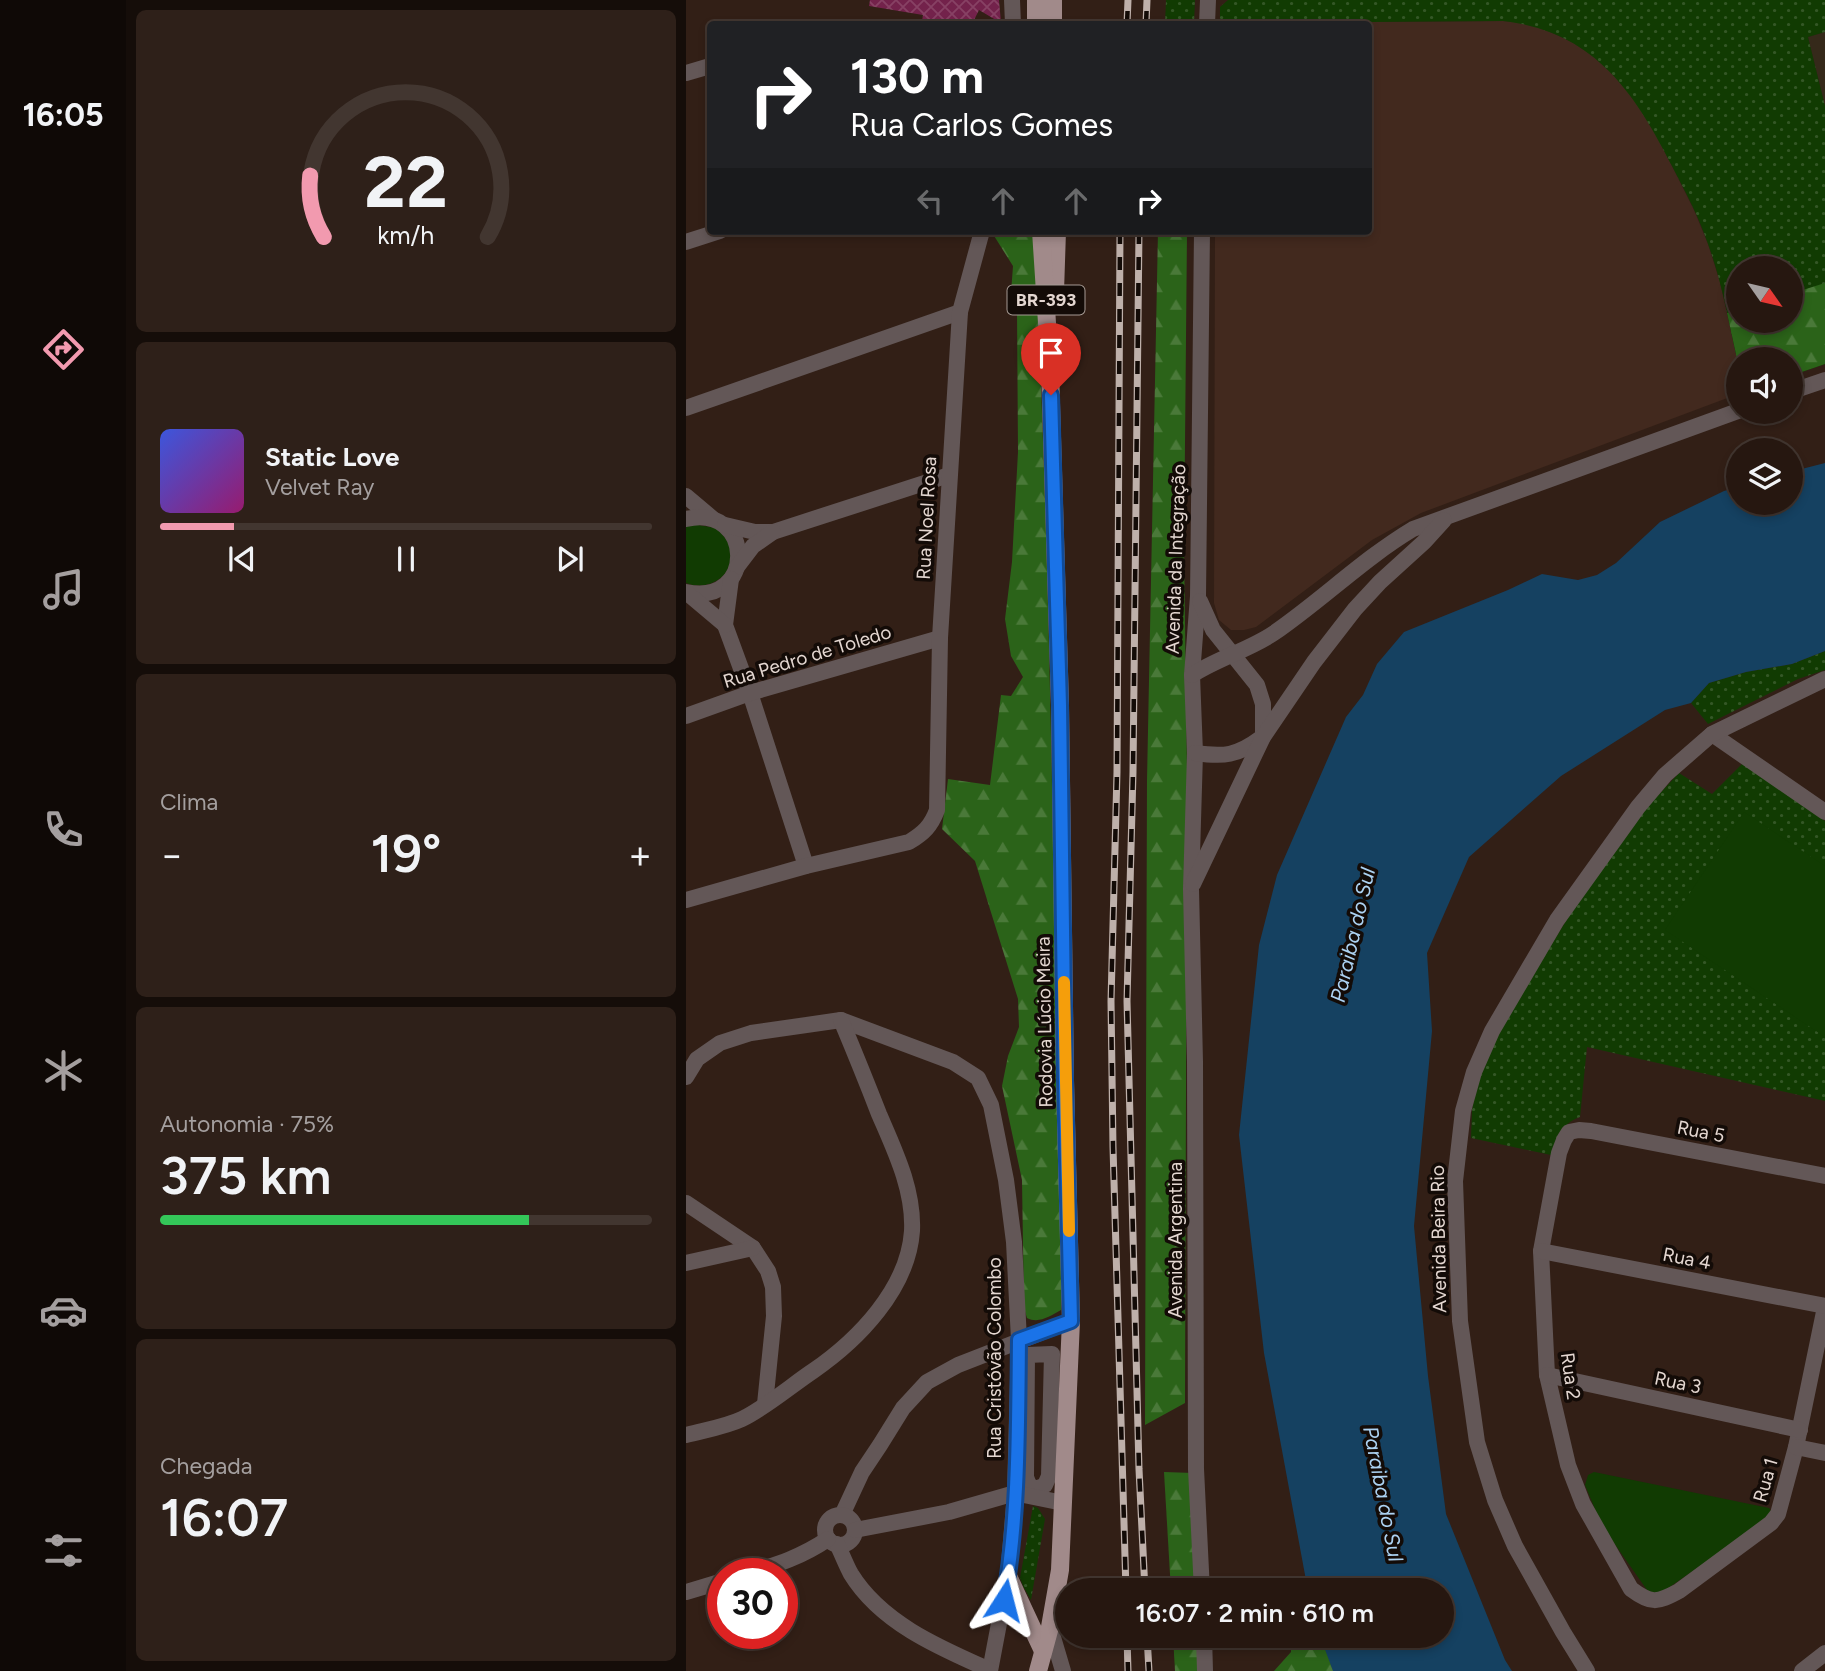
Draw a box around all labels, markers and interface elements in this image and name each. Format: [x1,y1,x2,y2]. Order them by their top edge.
text: 130 m [850,46,984,105]
icon: right [735,49,826,140]
text: 16:05 [22,96,104,134]
text: Rua Carlos Gomes [850,106,1113,144]
text: 22 [364,138,448,225]
icon: left [911,182,949,220]
icon: ahead [984,182,1022,220]
icon: ahead [1057,182,1095,220]
icon: right [1130,182,1168,220]
text: km/h [377,220,435,250]
north arrow [1726,256,1802,332]
map controls [1726,256,1803,515]
road number: BR-393 [1008,286,1084,314]
pin [1021,323,1081,395]
icon: directions [39,325,88,374]
icon: arrive [1032,334,1070,372]
button: sound [1726,347,1803,424]
button: layers [1726,438,1803,515]
text: Static Love [265,441,399,473]
street label: Rua Noel Rosa [912,456,941,580]
street label: Avenida da Integração [1161,464,1190,654]
text: Velvet Ray [265,473,374,501]
icon: previous [223,540,261,578]
icon: pause [387,540,425,578]
icon: next [551,540,589,578]
icon: music [39,565,88,614]
street label: Rua Pedro de Toledo [720,620,894,693]
text: Clima [160,788,218,816]
icon: phone [39,805,88,854]
text: 19° [370,823,442,885]
text: − [160,832,184,878]
text: + [628,832,652,878]
water label: Paraiba do Sul [1325,865,1380,1005]
street label: Rodovia Lúcio Meira [1032,936,1057,1108]
icon: climate [39,1046,88,1095]
text: Autonomia · 75% [160,1110,334,1138]
street label: Rua 5 [1675,1116,1727,1147]
text: 375 km [160,1145,332,1207]
street label: Avenida Argentina [1164,1162,1187,1318]
street label: Avenida Beira Rio [1426,1165,1451,1313]
street label: Rua 4 [1661,1243,1713,1274]
street label: Rua Cristóvão Colombo [983,1257,1006,1459]
icon: car [39,1286,88,1335]
street label: Rua 2 [1556,1351,1585,1401]
street label: Rua 3 [1652,1366,1703,1399]
water label: Paraiba do Sul [1358,1424,1409,1564]
text: Chegada [160,1452,252,1480]
street label: Rua 1 [1748,1455,1783,1505]
text: 16:07 [160,1487,288,1549]
icon: filters [39,1526,88,1575]
speed limit sign: 30 [707,1558,798,1649]
position arrow [967,1563,1041,1637]
text: 16:07 · 2 min · 610 m [1135,1597,1374,1629]

